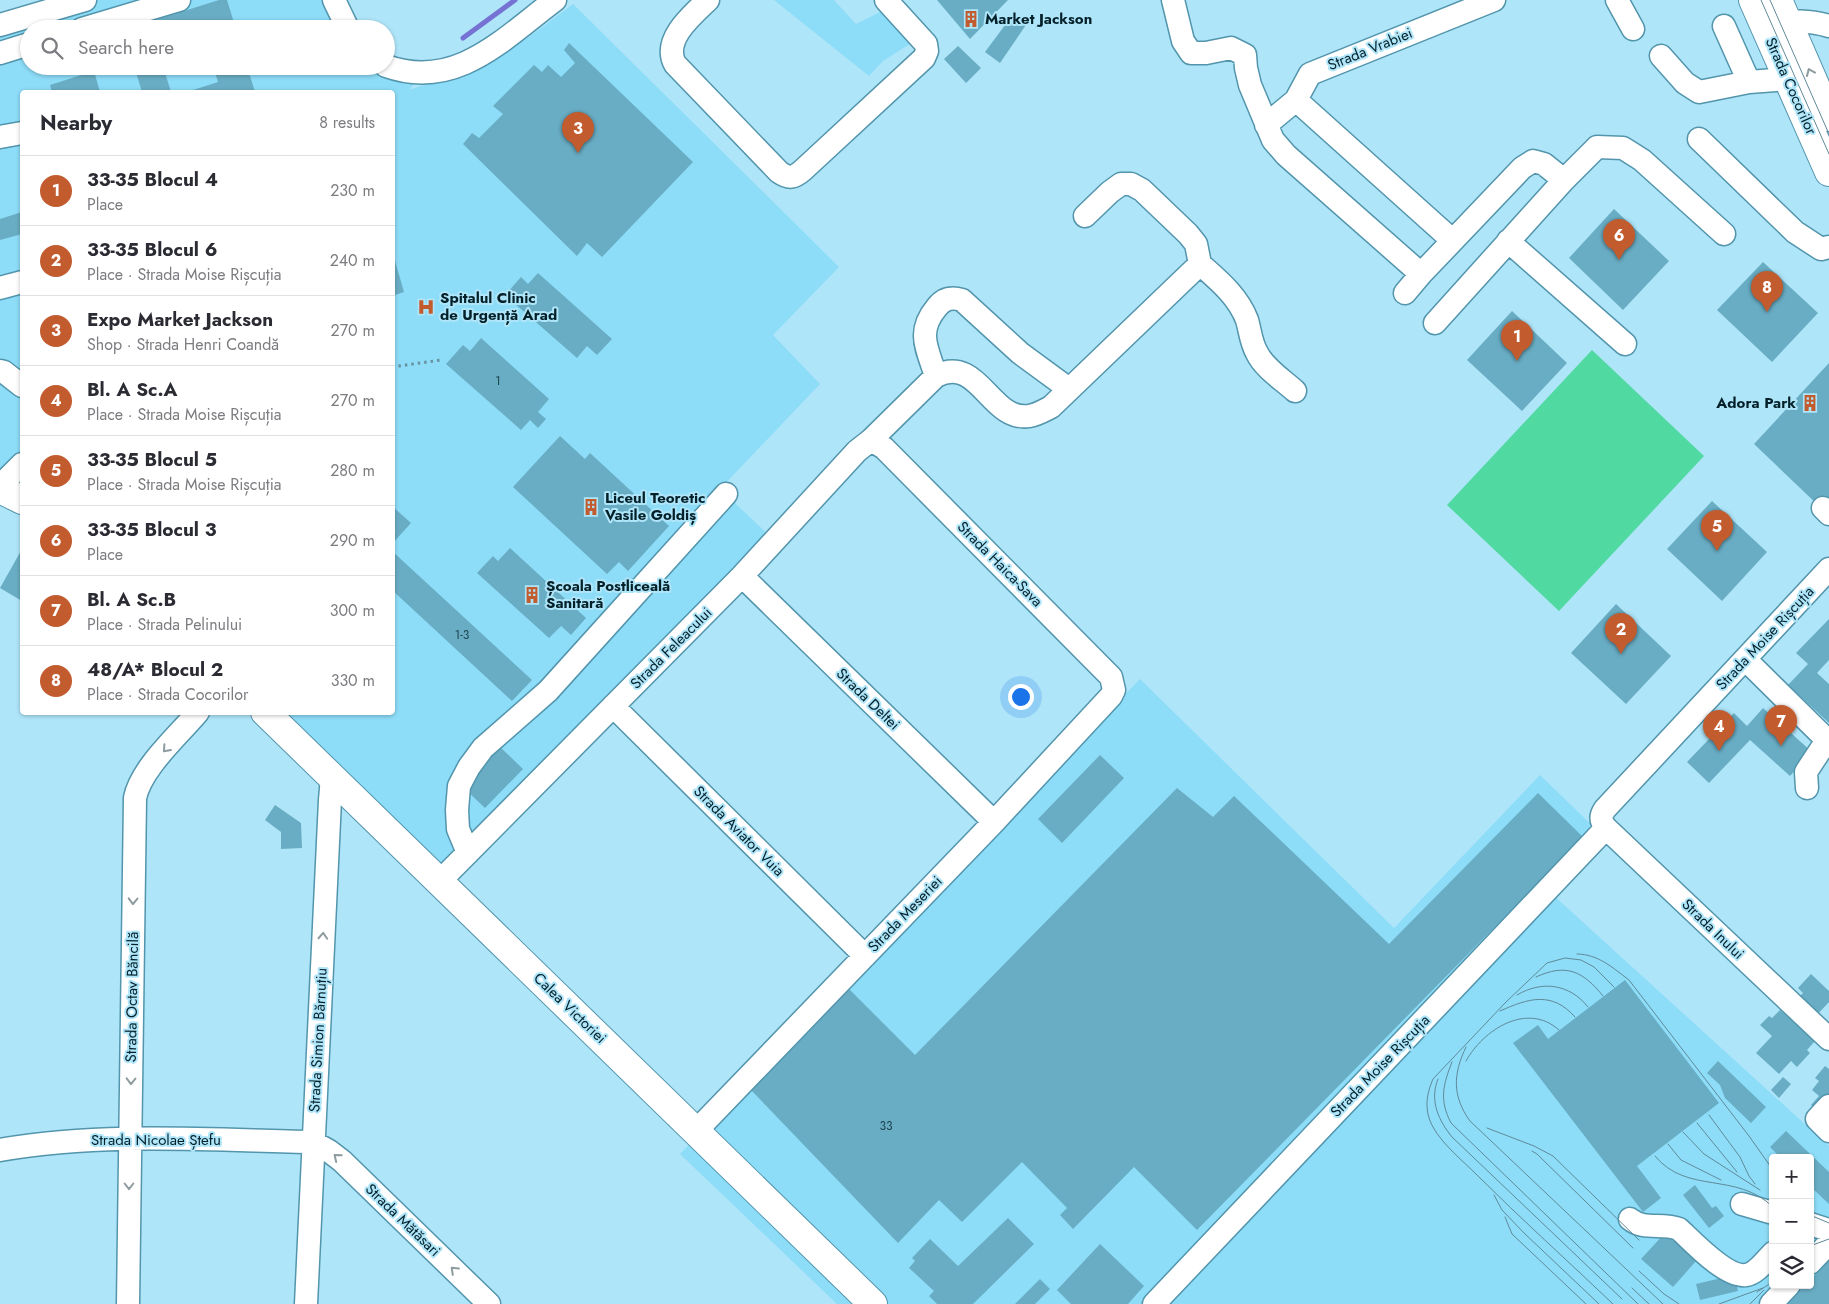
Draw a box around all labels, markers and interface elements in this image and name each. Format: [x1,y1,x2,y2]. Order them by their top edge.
place label: Market Jackson [985,8,1092,30]
building icon: Market Jackson [961,9,981,29]
search box [20,20,395,75]
street label: Strada Vrabiei [1324,22,1416,76]
icon: search [38,34,66,62]
text: Search here [78,34,174,61]
street label: Strada Cocorilor [1760,34,1823,139]
one-way arrow [1805,68,1816,77]
text: Nearby [40,108,112,138]
text: 8 results [319,111,375,134]
pin: 3 [562,112,594,153]
text: 33-35 Blocul 4 [87,166,218,193]
text: 1 [52,179,60,202]
text: 230 m [330,179,375,202]
text: Place [87,193,123,216]
pin: 6 [1603,219,1635,260]
text: 33-35 Blocul 6 [87,236,217,263]
text: 2 [51,249,61,272]
text: 240 m [330,249,375,272]
text: Place · Strada Moise Rișcuția [87,263,282,286]
pin: 8 [1751,271,1783,312]
place label: Spitalul Clinic de Urgență Arad [440,287,557,326]
hospital icon: Spitalul Clinic de Urgență Arad [416,297,436,317]
text: Expo Market Jackson [87,306,273,333]
text: 3 [51,319,61,342]
text: 270 m [331,319,375,342]
pin: 1 [1501,320,1533,361]
text: Shop · Strada Henri Coandă [87,333,279,356]
house number: 1 [495,372,501,390]
text: Bl. A Sc.A [87,376,178,403]
text: 4 [50,389,62,412]
text: 270 m [331,389,375,412]
place label: Adora Park [1715,392,1796,414]
building icon: Adora Park [1800,393,1820,413]
text: Place · Strada Moise Rișcuția [87,403,282,426]
text: 33-35 Blocul 5 [87,446,217,473]
text: 5 [51,459,61,482]
text: 280 m [330,459,375,482]
text: Place · Strada Moise Rișcuția [87,473,282,496]
place label: Liceul Teoretic Vasile Goldiș [604,487,705,526]
building icon: Liceul Teoretic Vasile Goldiș [581,497,601,517]
pin: 5 [1701,510,1733,551]
text: 33-35 Blocul 3 [87,516,216,543]
street label: Strada Haica-Sava [952,516,1048,612]
text: 6 [51,529,61,552]
text: 290 m [330,529,375,552]
text: Place [87,543,123,566]
place label: Școala Postliceală Sanitară [546,575,670,614]
street label: Strada Moise Rișcuția [1711,581,1819,695]
building icon: Școala Postliceală Sanitară [522,585,542,605]
text: Bl. A Sc.B [87,586,176,613]
text: 7 [51,599,61,622]
text: 300 m [330,599,375,622]
street label: Strada Feleacului [625,602,717,694]
text: Place · Strada Pelinului [87,613,242,636]
pin: 2 [1605,613,1637,654]
house number: 1-3 [455,626,470,644]
text: 48/A* Blocul 2 [87,656,223,683]
street label: Strada Deltei [831,663,905,735]
text: 8 [51,669,61,692]
text: 330 m [331,669,375,692]
text: Place · Strada Cocorilor [87,683,248,706]
your location [1008,684,1034,710]
pin: 7 [1765,705,1797,746]
pin: 4 [1703,710,1735,751]
one-way arrow [163,743,172,752]
street label: Strada Aviator Vuia [689,781,789,881]
street label: Strada Meseriei [863,871,947,957]
street label: Strada Inului [1677,894,1749,964]
one-way arrow [128,898,138,905]
street label: Strada Octav Băncilă [120,932,144,1062]
one-way arrow [317,932,328,940]
street label: Strada Simion Bărnuțiu [303,967,333,1113]
street label: Calea Victoriei [529,968,611,1048]
street label: Strada Moise Rișcuția [1325,1010,1435,1122]
one-way arrow [126,1078,136,1085]
house number: 33 [879,1117,893,1135]
street label: Strada Nicolae Ștefu [91,1129,221,1151]
map controls [1769,1154,1814,1289]
button: + [1769,1154,1814,1199]
one-way arrow [334,1155,343,1163]
street label: Strada Mătăsari [360,1178,446,1262]
one-way arrow [124,1183,134,1191]
button: − [1769,1199,1814,1244]
button: layers [1769,1244,1814,1289]
one-way arrow [451,1267,460,1276]

